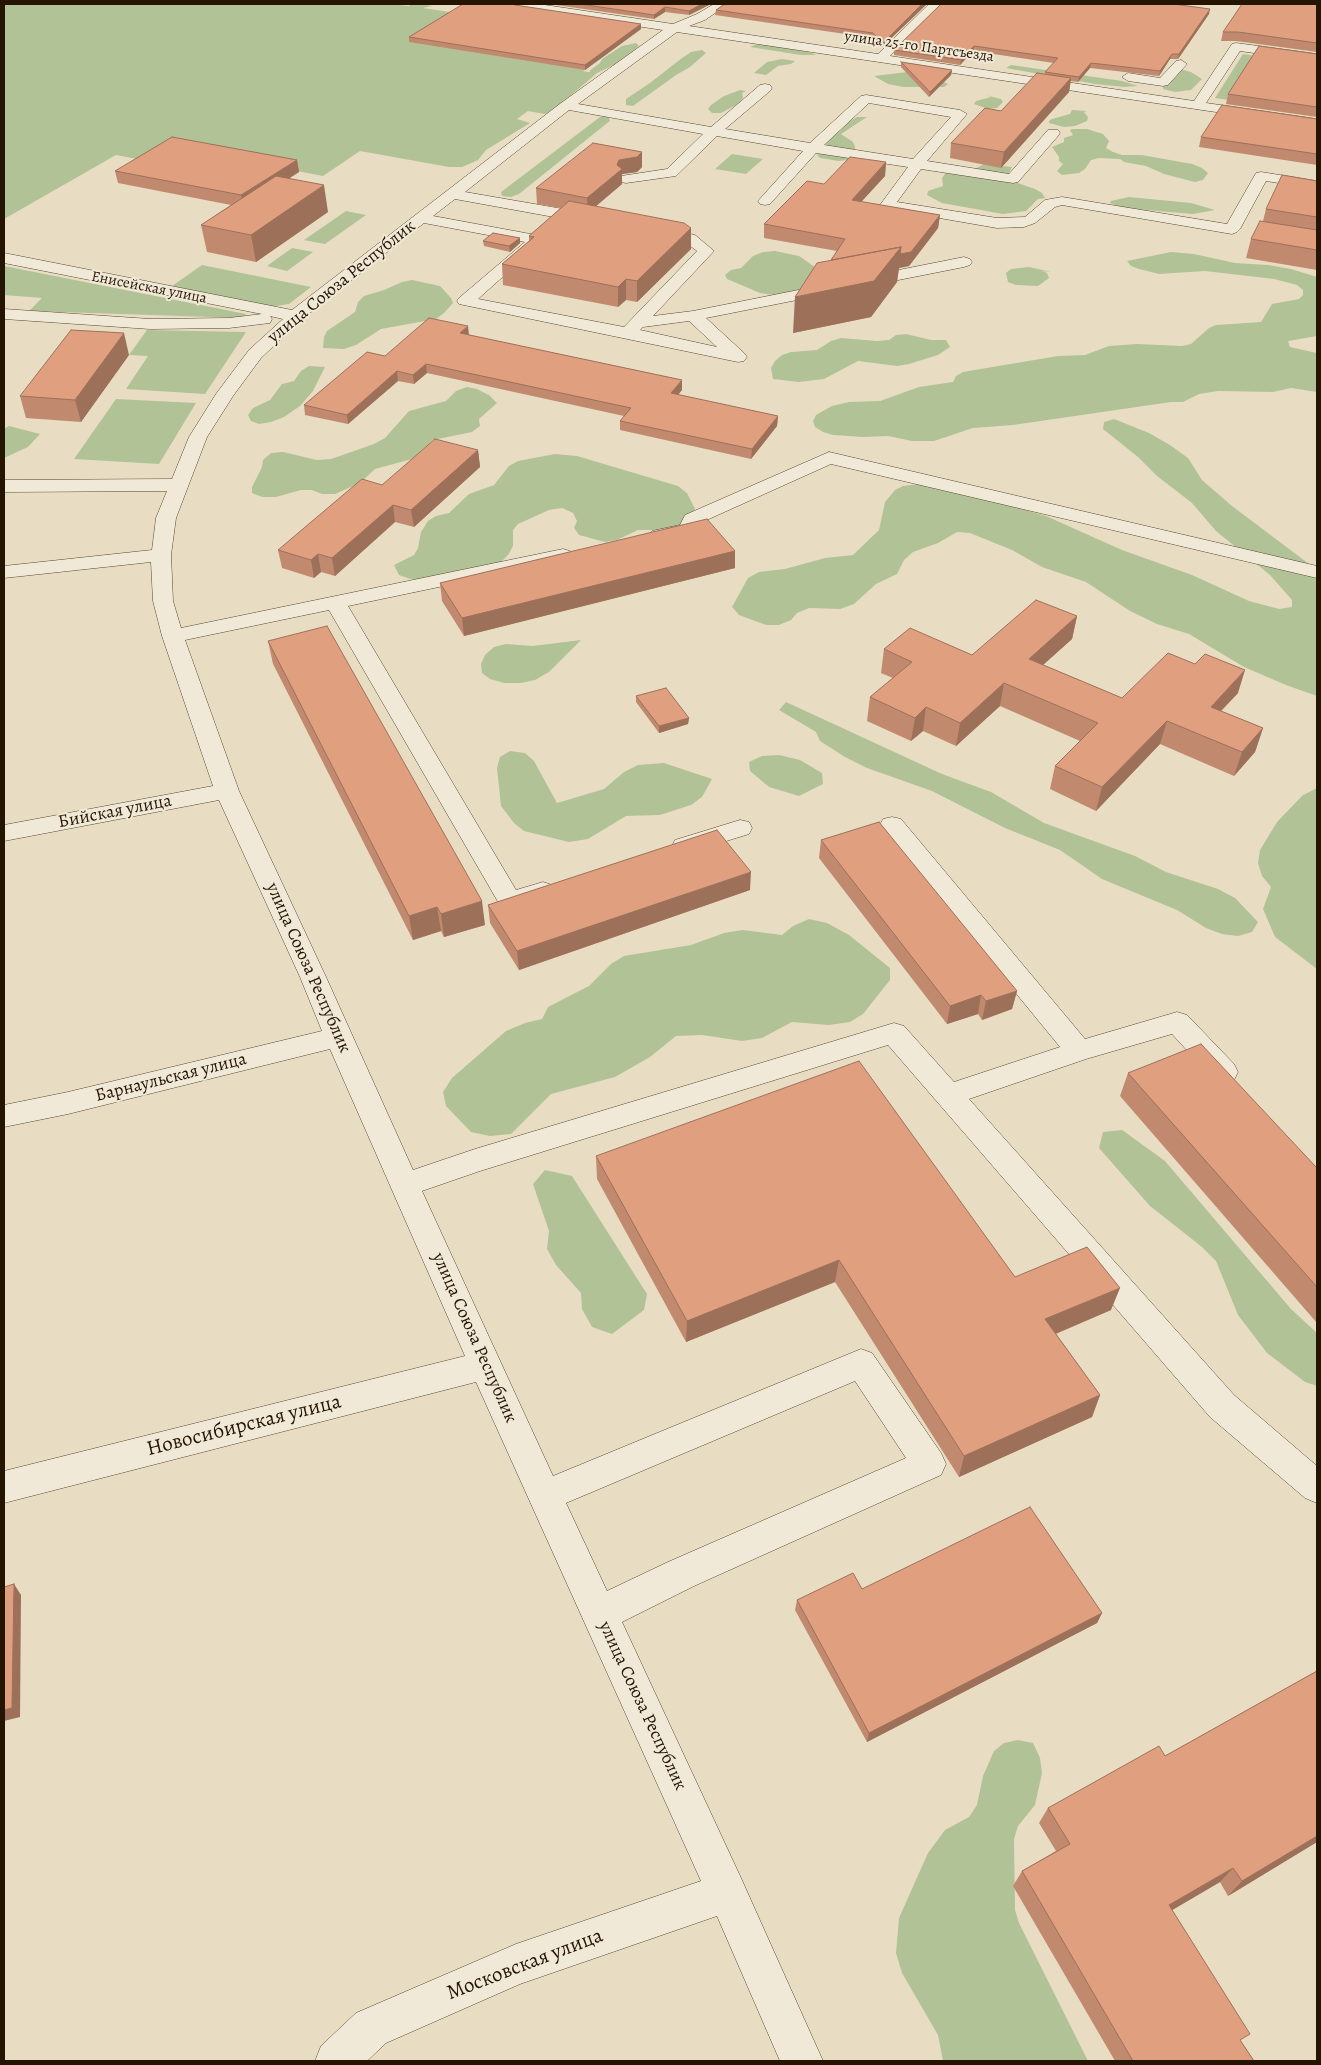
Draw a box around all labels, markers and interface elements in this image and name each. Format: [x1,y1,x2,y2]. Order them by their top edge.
street label: улица 25-го Партсъезда [843,28,995,66]
street label: улица Союза Республик [264,216,420,348]
street label: Енисейская улица [90,268,208,308]
street label: Бийская улица [56,790,174,834]
street label: улица Союза Республик [261,880,355,1056]
street label: Барнаульская улица [93,1049,249,1107]
street label: улица Союза Республик [427,1250,521,1426]
street label: Новосибирская улица [144,1390,344,1462]
street label: улица Союза Республик [593,1618,691,1794]
street label: Московская улица [443,1924,607,2006]

